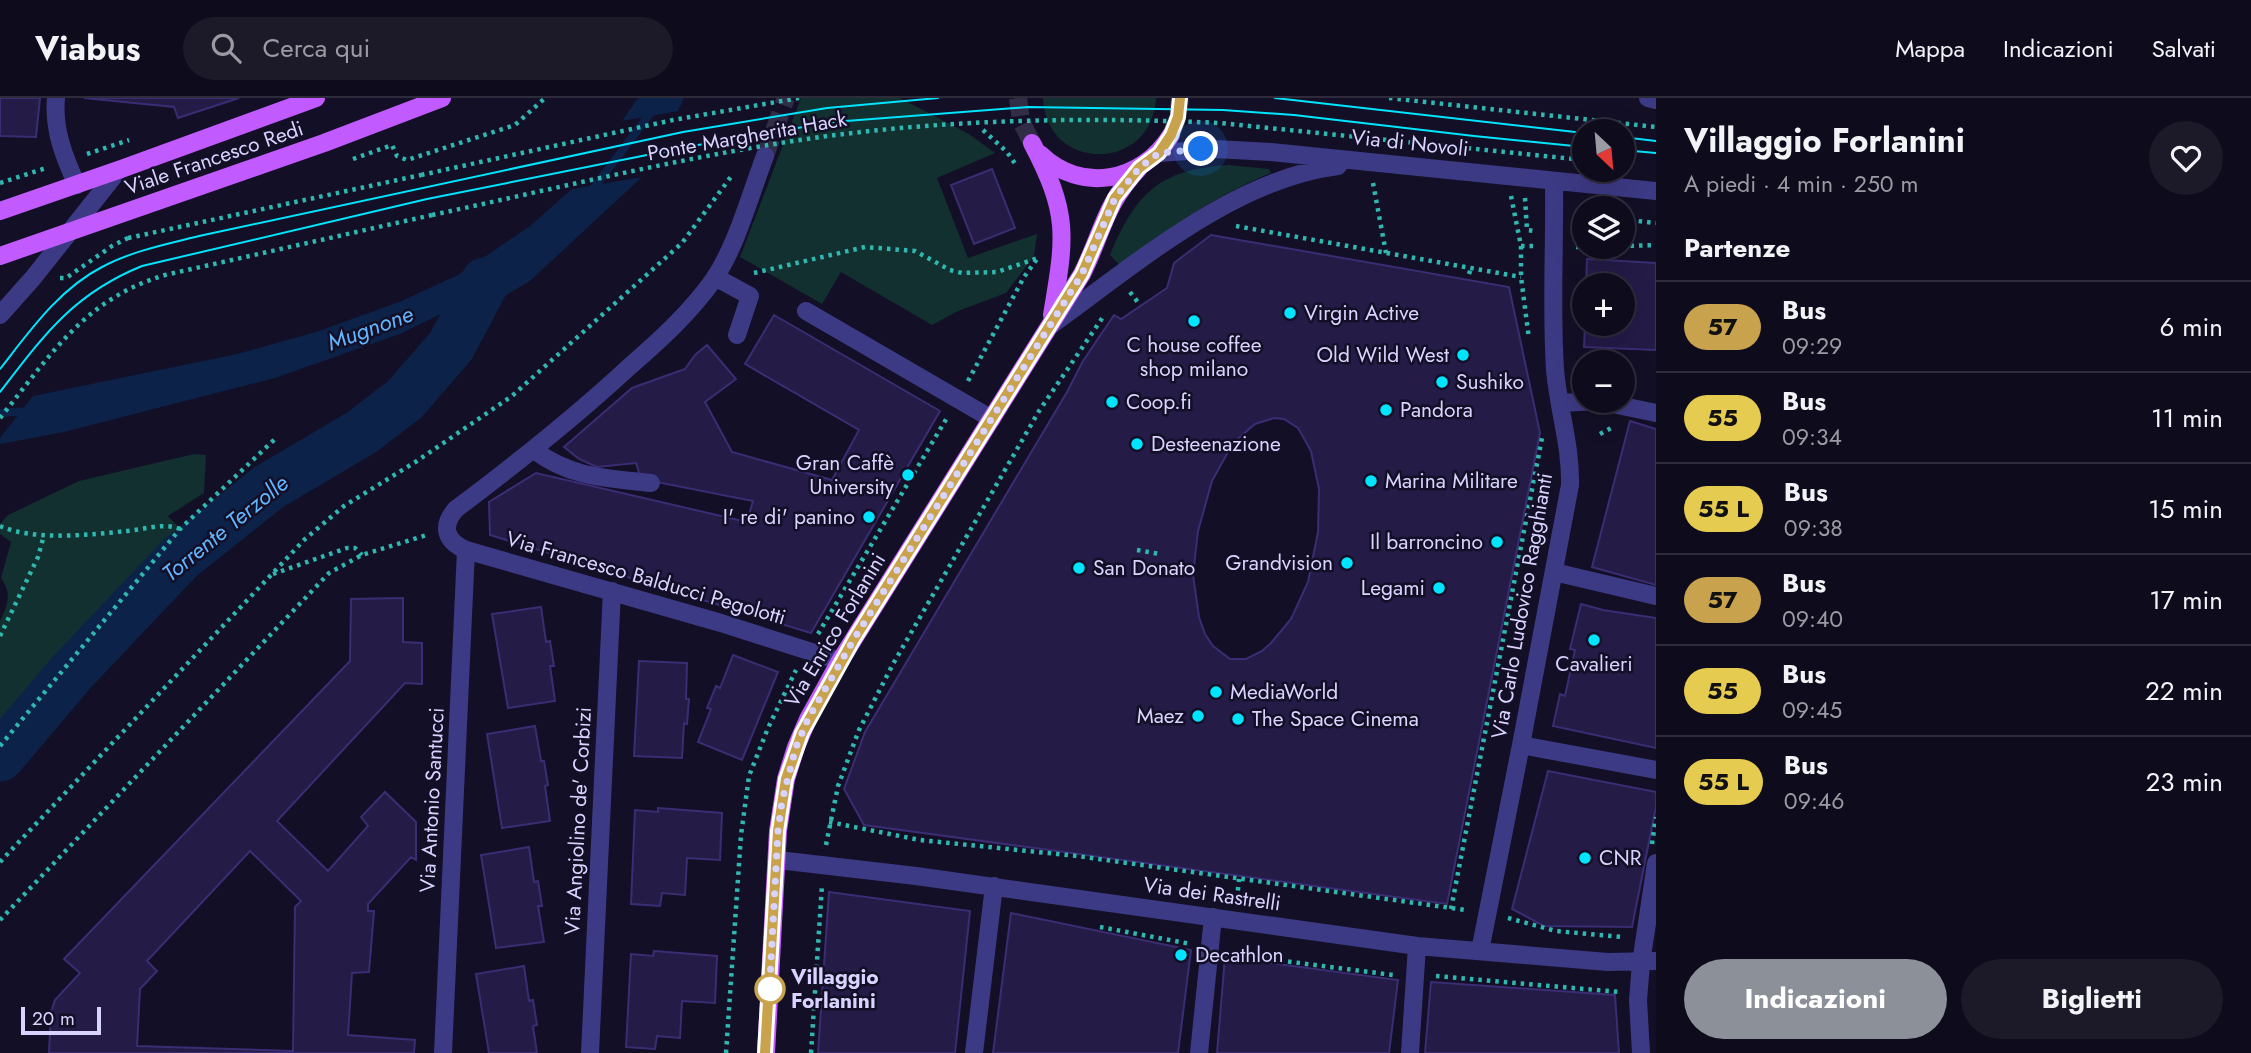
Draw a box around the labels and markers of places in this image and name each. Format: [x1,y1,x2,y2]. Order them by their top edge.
place label: Virgin Active [1304,298,1419,328]
marker: Virgin Active [1282,305,1298,321]
marker: C house coffee shop milano [1186,313,1202,329]
place label: C house coffee shop milano [1127,330,1262,384]
place label: Old Wild West [1317,340,1449,370]
marker: Old Wild West [1455,347,1471,363]
place label: Sushiko [1456,367,1524,397]
marker: Sushiko [1434,374,1450,390]
place label: Coop.fi [1126,387,1192,417]
marker: Coop.fi [1104,394,1120,410]
place label: Pandora [1400,395,1473,425]
marker: Pandora [1378,402,1394,418]
place label: Desteenazione [1151,429,1281,459]
marker: Desteenazione [1129,436,1145,452]
place label: Gran Caffè University [796,448,895,502]
place label: Marina Militare [1385,466,1518,496]
marker: Gran Caffè University [900,467,916,483]
marker: Marina Militare [1363,473,1379,489]
place label: I' re di' panino [723,502,855,532]
marker: I' re di' panino [861,509,877,525]
place label: Il barroncino [1370,527,1483,557]
marker: Il barroncino [1489,534,1505,550]
place label: Grandvision [1225,548,1333,578]
place label: San Donato [1093,553,1195,583]
marker: Grandvision [1339,555,1355,571]
marker: San Donato [1071,560,1087,576]
place label: Legami [1361,573,1425,603]
marker: Legami [1431,580,1447,596]
marker: Cavalieri [1586,632,1602,648]
place label: Cavalieri [1555,649,1633,679]
place label: MediaWorld [1230,677,1338,707]
marker: MediaWorld [1208,684,1224,700]
place label: Maez [1137,701,1184,731]
place label: The Space Cinema [1252,704,1419,734]
marker: Maez [1190,708,1206,724]
marker: The Space Cinema [1230,711,1246,727]
place label: CNR [1599,843,1642,873]
marker: CNR [1577,850,1593,866]
place label: Decathlon [1195,940,1284,970]
marker: Decathlon [1173,947,1189,963]
place label: Villaggio Forlanini [790,962,879,1016]
marker: Villaggio Forlanini [755,974,785,1004]

